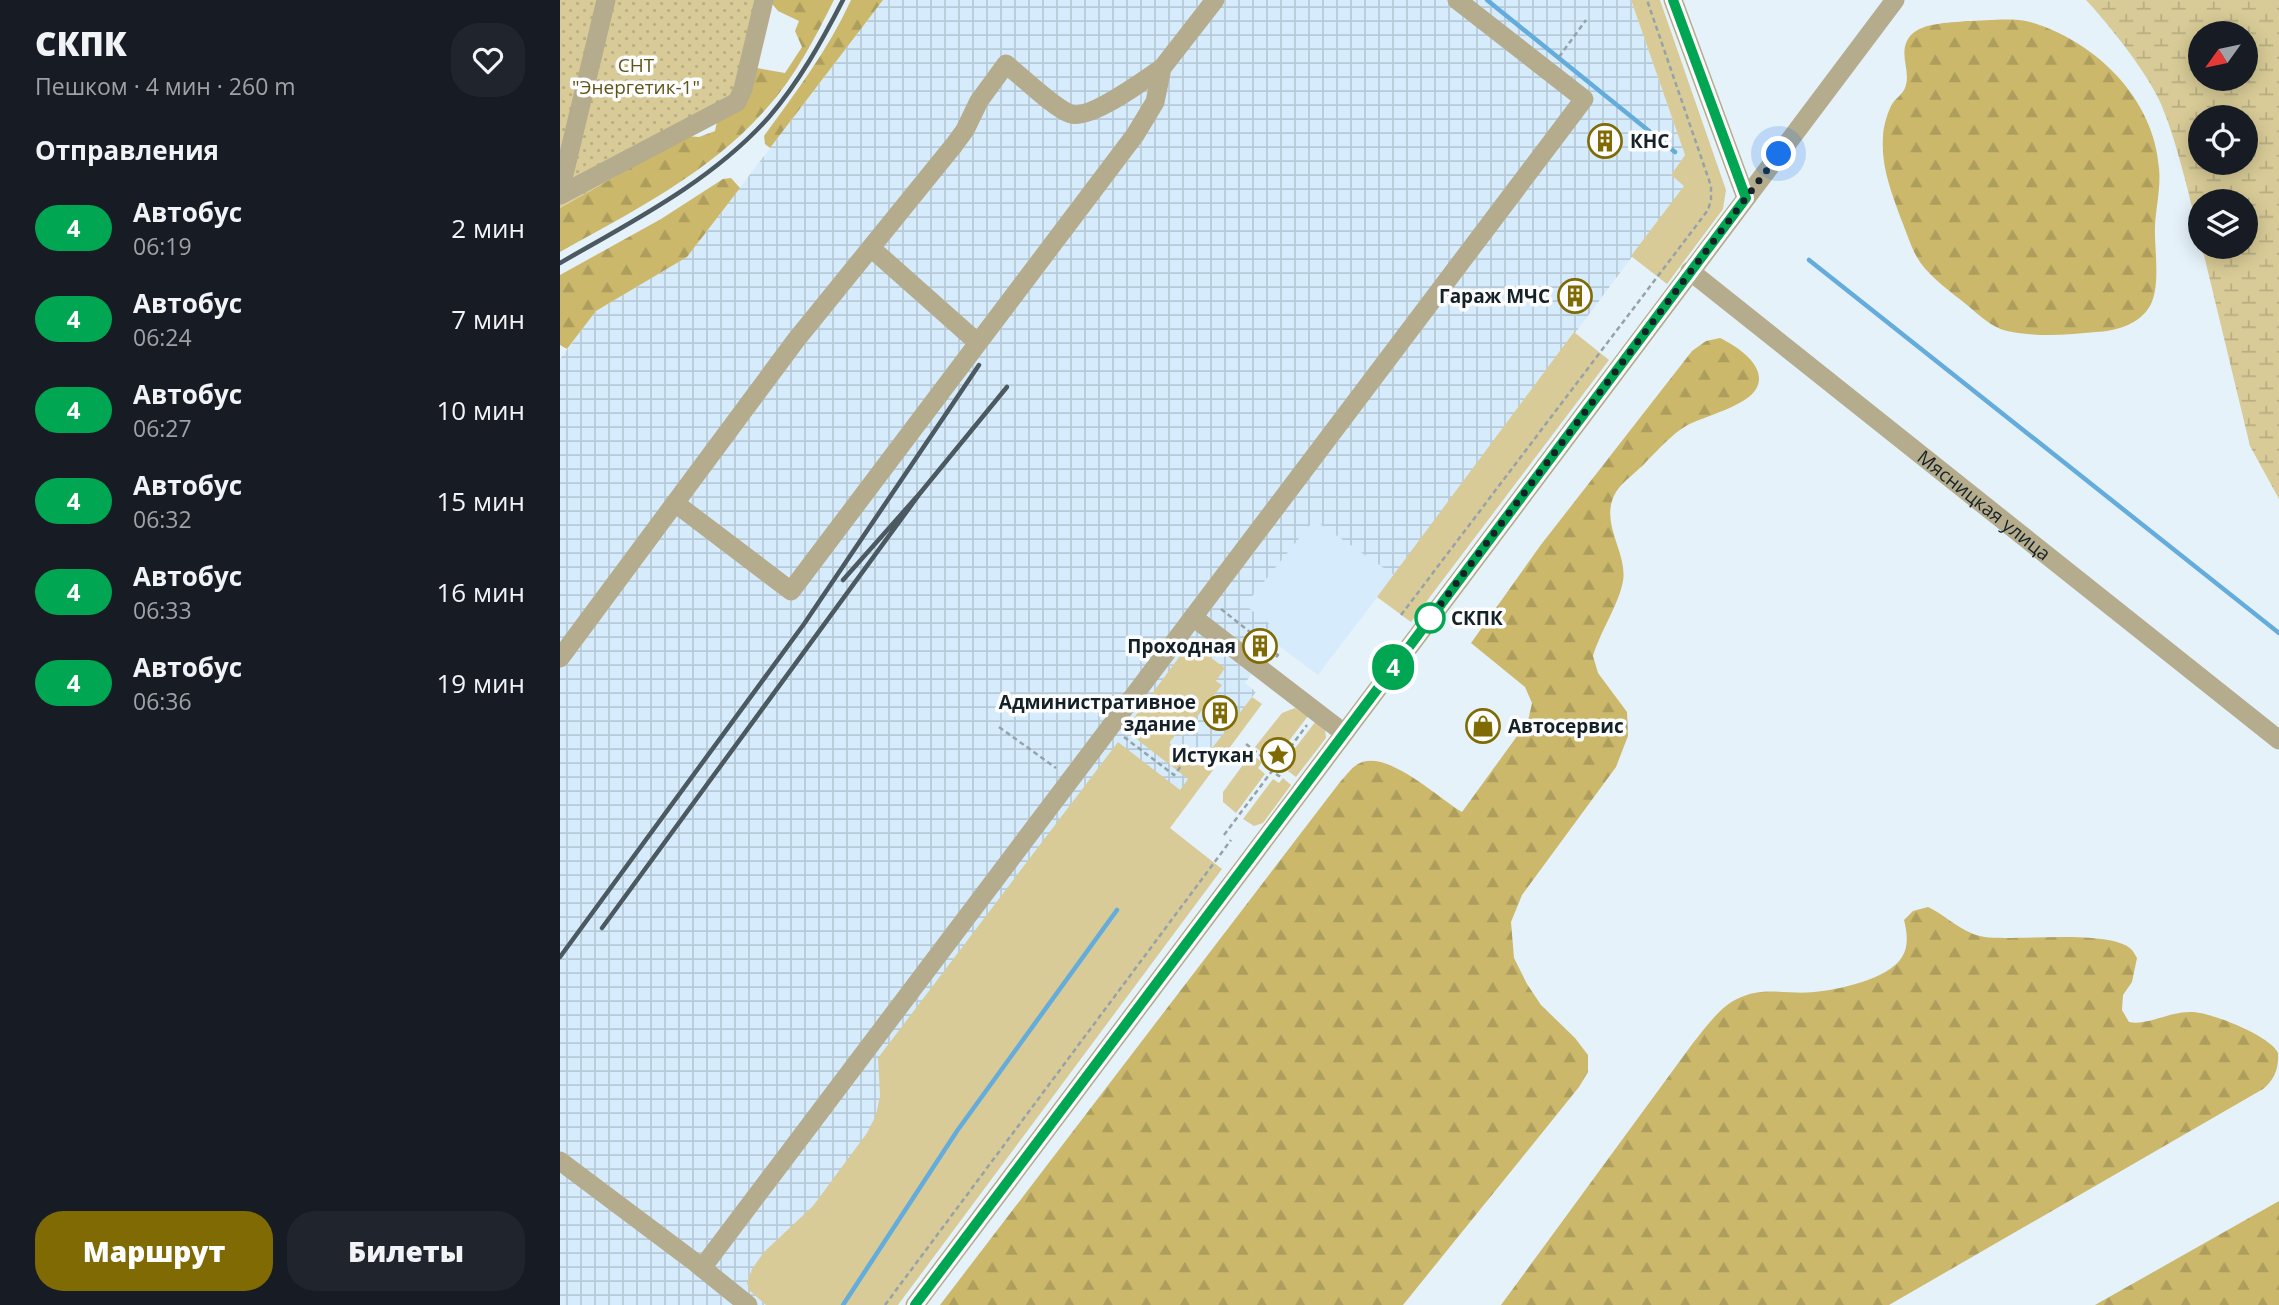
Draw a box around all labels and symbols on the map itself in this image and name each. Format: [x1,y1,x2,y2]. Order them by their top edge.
north arrow [2188,21,2258,91]
park label: СНТ "Энергетик-1" [572,52,700,100]
building icon: КНС [1586,122,1624,160]
place label: КНС [1630,128,1669,154]
your location [1761,136,1796,171]
building icon: Гараж МЧС [1556,277,1594,315]
place label: Гараж МЧС [1439,283,1550,309]
street label: Мясницкая улица [1912,444,2056,566]
marker: СКПК [1415,603,1445,633]
place label: СКПК [1451,605,1503,631]
building icon: Проходная [1241,627,1279,665]
place label: Проходная [1127,633,1236,659]
line badge: 4 [1370,644,1416,690]
place label: Административное здание [999,689,1196,737]
building icon: Административное здание [1201,694,1239,732]
shop icon: Автосервис [1464,707,1502,745]
place label: Автосервис [1508,713,1624,739]
place icon: Истукан [1259,736,1297,774]
place label: Истукан [1171,742,1254,768]

